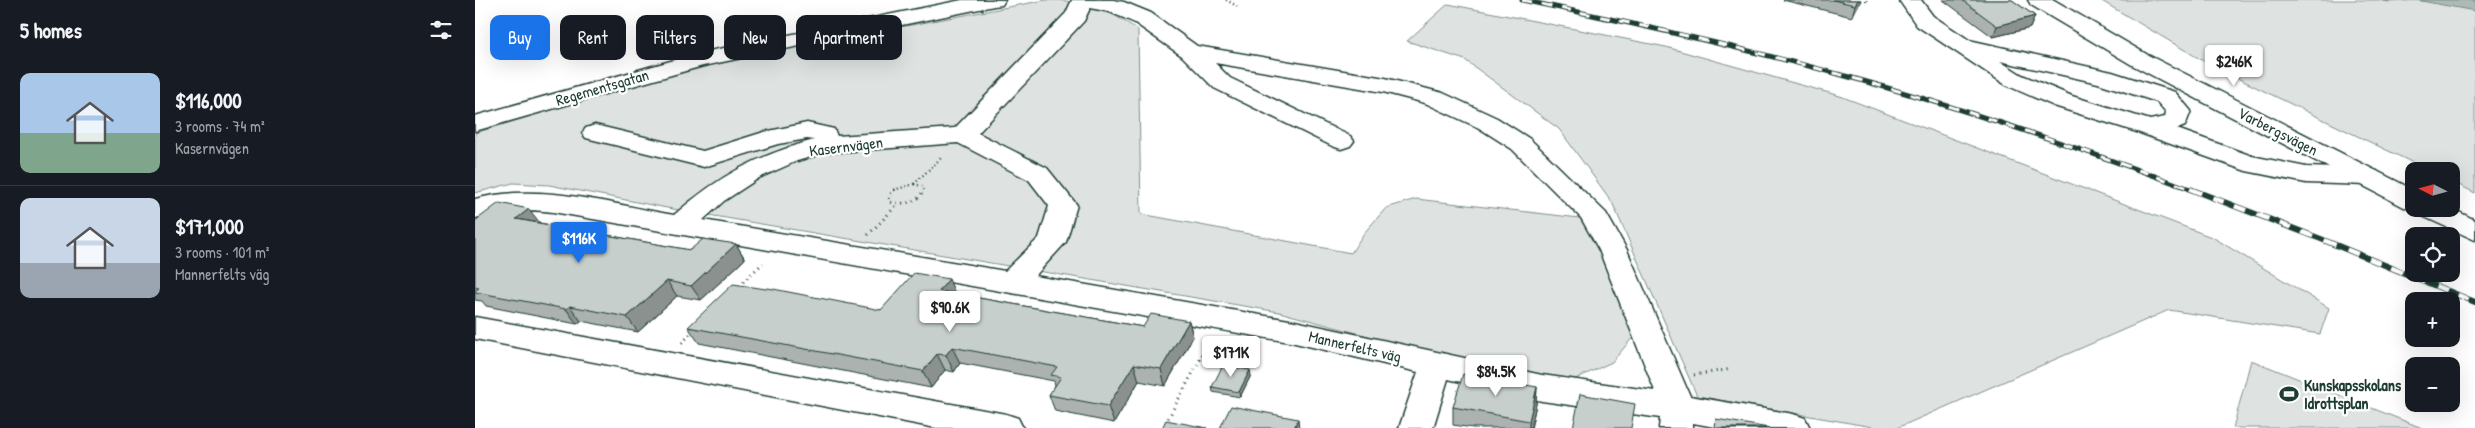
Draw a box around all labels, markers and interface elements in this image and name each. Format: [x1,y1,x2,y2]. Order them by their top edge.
chip: Buy [490,15,550,60]
chip: Rent [560,15,626,60]
chip: Filters [636,15,714,60]
chip: New [724,15,786,60]
chip: Apartment [796,15,902,60]
text: 5 homes [20,16,82,45]
icon: filters [427,16,455,44]
pin: $246K [2199,44,2269,87]
text: $246K [2216,50,2252,72]
street label: Regementsgatan [553,63,651,111]
text: $116,000 [175,86,242,115]
icon: home [60,93,120,153]
street label: Varbergsvägen [2234,101,2322,161]
text: 3 rooms · 74 m² [175,115,265,137]
street label: Kasernvägen [808,131,884,161]
text: Kasernvägen [175,137,249,159]
north arrow [2405,162,2460,218]
map controls [2405,162,2460,412]
text: $171,000 [175,212,244,241]
icon: home [60,218,120,278]
pin: $116K [544,222,614,264]
text: $116K [562,227,596,249]
button: locate [2405,227,2460,282]
text: 3 rooms · 101 m² [175,241,270,263]
text: Mannerfelts väg [175,263,269,285]
pin: $90.6K [909,290,991,333]
button: + [2405,292,2460,347]
text: $90.6K [930,296,970,318]
street label: Mannerfelts väg [1307,325,1403,367]
pin: $171K [1196,336,1266,378]
text: $171K [1213,341,1249,363]
pin: $84.5K [1455,354,1537,397]
button: − [2405,357,2460,412]
text: $84.5K [1476,360,1516,382]
place label: Kunskapsskolans Idrottsplan [2304,374,2402,415]
sports icon: Kunskapsskolans Idrottsplan [2278,383,2300,405]

